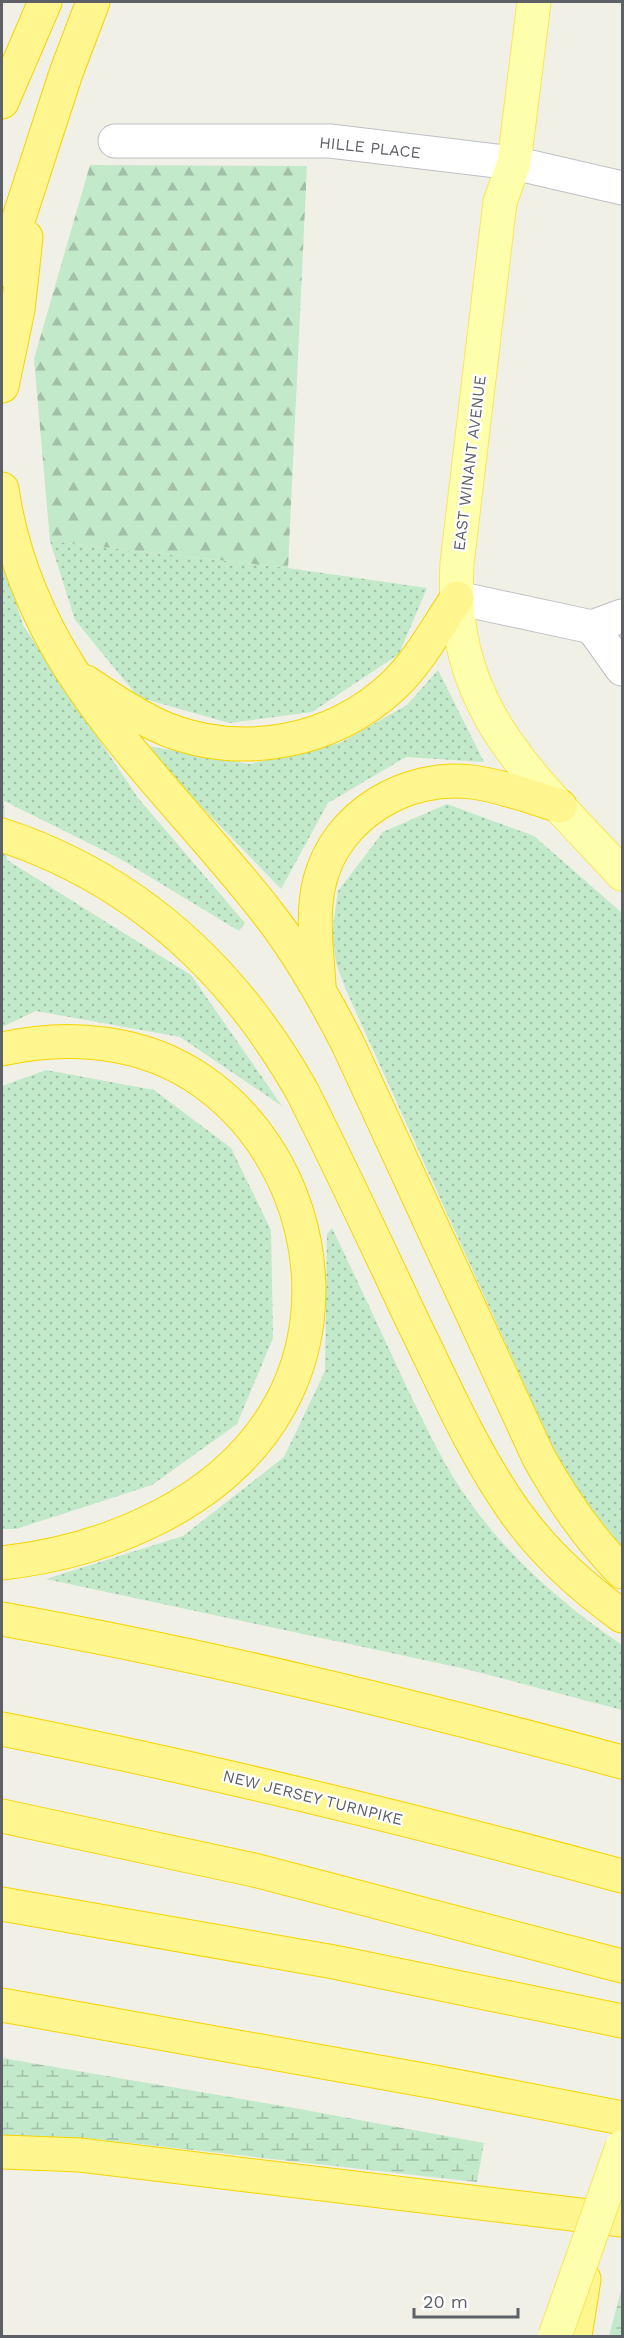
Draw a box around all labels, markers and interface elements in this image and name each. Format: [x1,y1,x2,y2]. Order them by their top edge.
street label: HILLE PLACE [318,133,422,162]
street label: EAST WINANT AVENUE [449,374,490,552]
street label: NEW JERSEY TURNPIKE [221,1766,405,1829]
scale bar [414,2281,518,2319]
text: 20 m [423,2291,468,2312]

